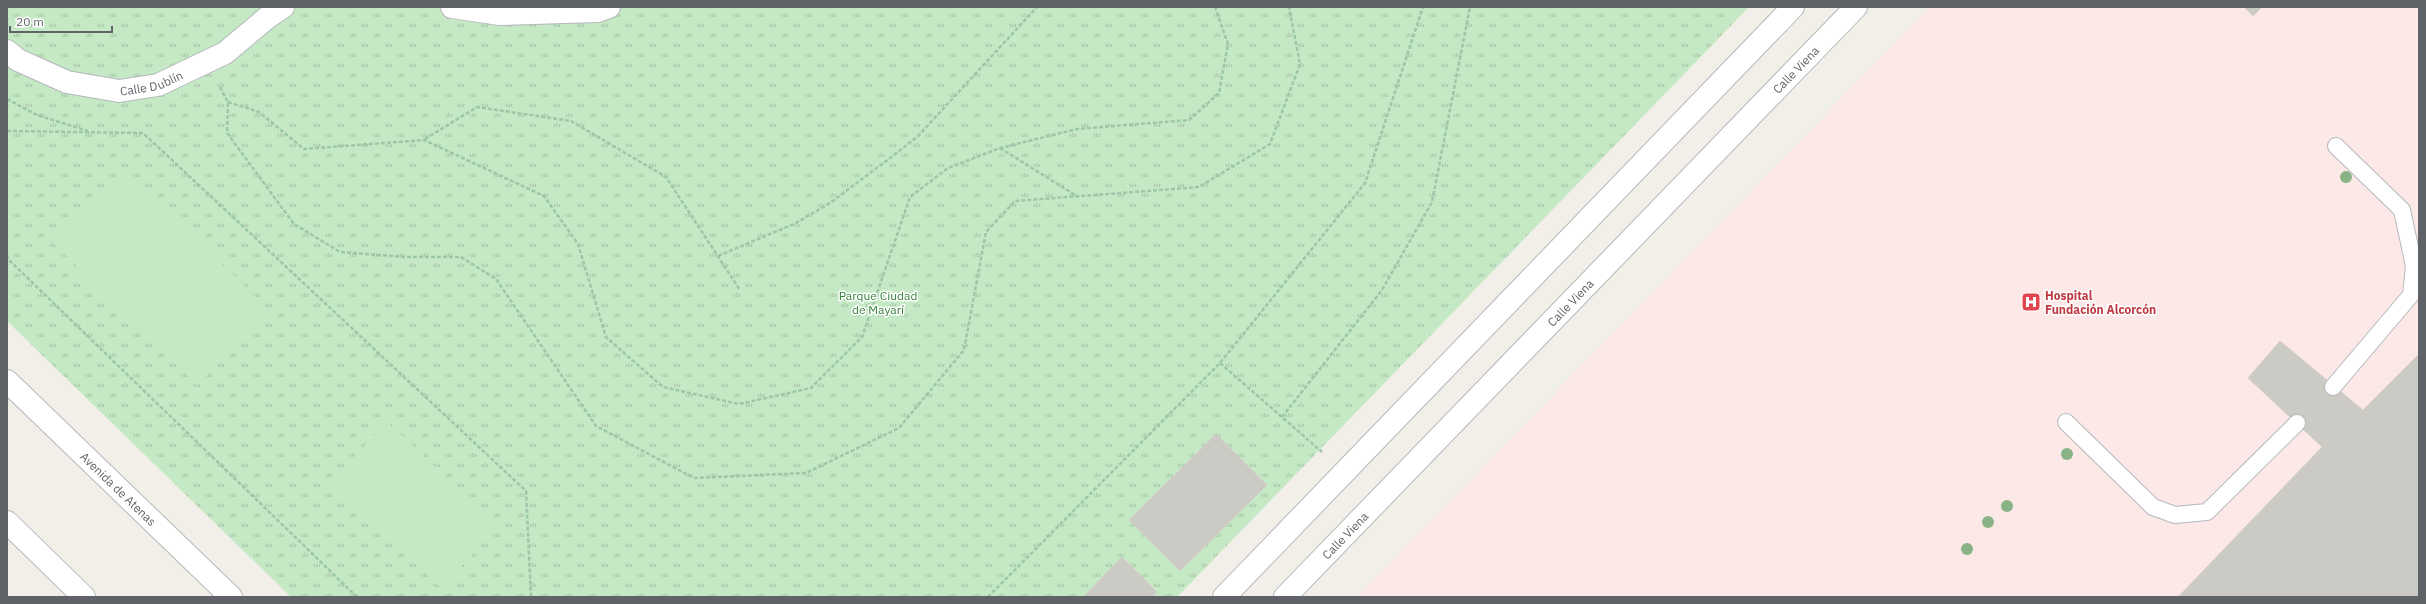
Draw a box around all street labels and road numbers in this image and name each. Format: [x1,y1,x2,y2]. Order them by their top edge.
street label: Calle Viena [1769,42,1822,96]
street label: Calle Dublín [119,67,185,98]
street label: Calle Viena [1544,275,1597,329]
street label: Avenida de Atenas [77,449,160,529]
street label: Calle Viena [1319,508,1371,562]

